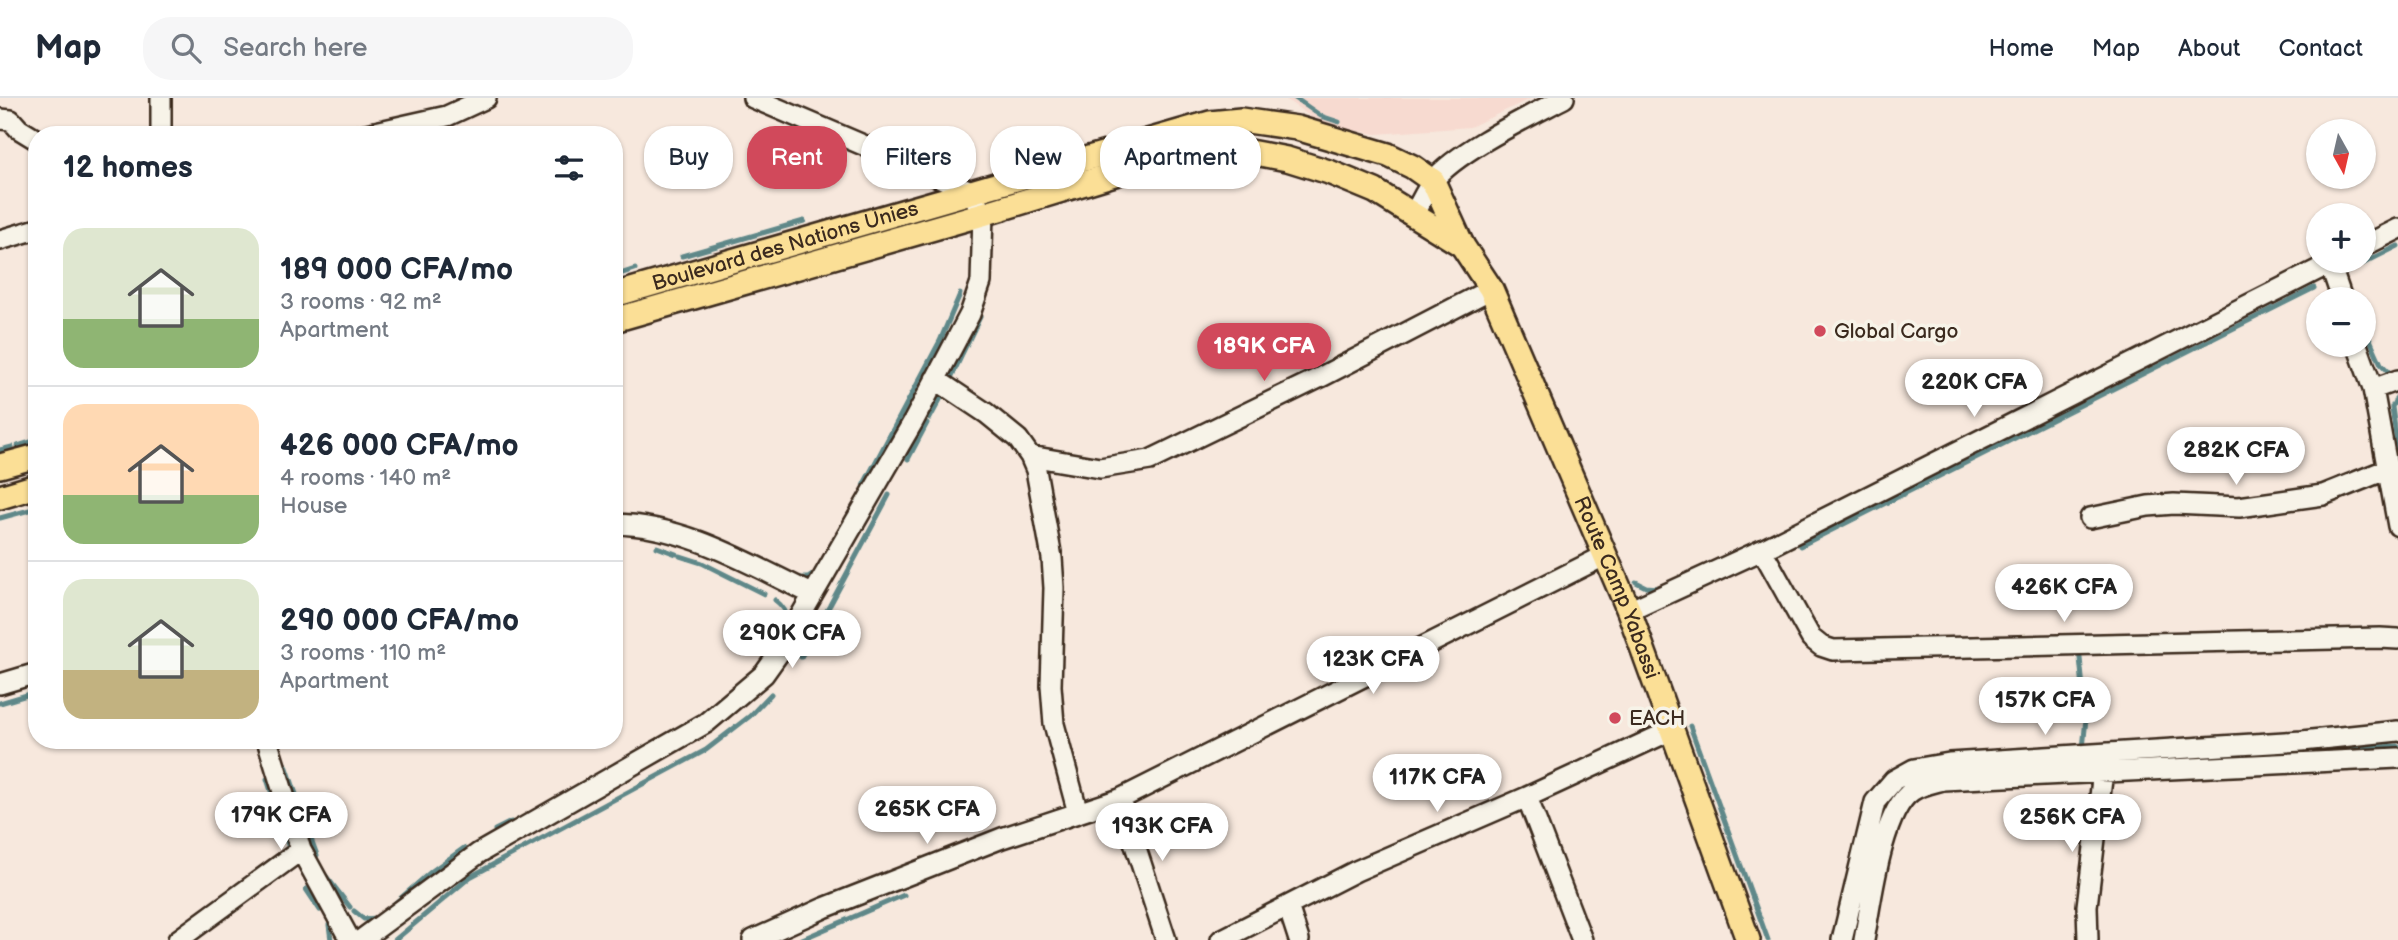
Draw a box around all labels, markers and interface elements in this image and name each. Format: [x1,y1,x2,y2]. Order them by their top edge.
search box [143,17,633,80]
text: Map [35,28,101,68]
icon: search [167,29,205,67]
text: Search here [223,33,367,64]
text: Home [1989,34,2054,63]
text: Map [2092,34,2140,63]
text: About [2178,34,2240,63]
text: Contact [2278,34,2363,63]
north arrow [2306,119,2376,189]
map controls [2306,119,2376,357]
chip: Buy [644,126,733,189]
chip: Rent [747,126,847,189]
chip: Filters [861,126,976,189]
chip: New [990,126,1086,189]
chip: Apartment [1100,126,1261,189]
icon: filters [550,149,588,187]
text: 12 homes [63,150,193,186]
street label: Boulevard des Nations Unies [649,196,921,296]
button: + [2306,203,2376,273]
text: 189 000 CFA/mo [280,252,513,288]
icon: home [119,256,203,340]
button: − [2306,287,2376,357]
text: 3 rooms · 92 m² [280,288,442,316]
text: Apartment [280,316,389,344]
place label: Global Cargo [1834,319,1958,344]
marker: Global Cargo [1812,323,1828,339]
pin: 189K CFA [1192,324,1336,383]
text: 189K CFA [1213,332,1315,360]
pin: 220K CFA [1902,360,2046,419]
text: 220K CFA [1921,368,2027,396]
text: 426 000 CFA/mo [280,428,519,464]
pin: 282K CFA [2164,428,2308,487]
icon: home [119,432,203,516]
text: 282K CFA [2183,436,2289,464]
text: 4 rooms · 140 m² [280,464,451,492]
text: House [280,492,347,520]
street label: Route Camp Yabassi [1568,492,1664,682]
pin: 426K CFA [1992,564,2136,624]
text: 426K CFA [2011,573,2117,601]
text: 290 000 CFA/mo [280,603,519,639]
icon: home [119,607,203,691]
pin: 290K CFA [720,610,864,670]
text: 290K CFA [739,619,845,647]
pin: 123K CFA [1301,636,1445,696]
text: 3 rooms · 110 m² [280,639,446,667]
text: 123K CFA [1323,645,1423,673]
text: Apartment [280,667,389,695]
pin: 157K CFA [1973,678,2117,737]
text: 157K CFA [1995,686,2095,714]
place label: EACH [1629,706,1685,731]
marker: EACH [1607,710,1623,726]
pin: 117K CFA [1365,754,1509,814]
text: 117K CFA [1389,763,1485,791]
pin: 265K CFA [855,786,999,846]
pin: 179K CFA [209,792,353,852]
pin: 256K CFA [2000,794,2144,854]
text: 265K CFA [874,795,980,823]
text: 179K CFA [231,801,331,829]
text: 256K CFA [2019,803,2125,831]
pin: 193K CFA [1090,804,1234,863]
text: 193K CFA [1111,812,1213,840]

